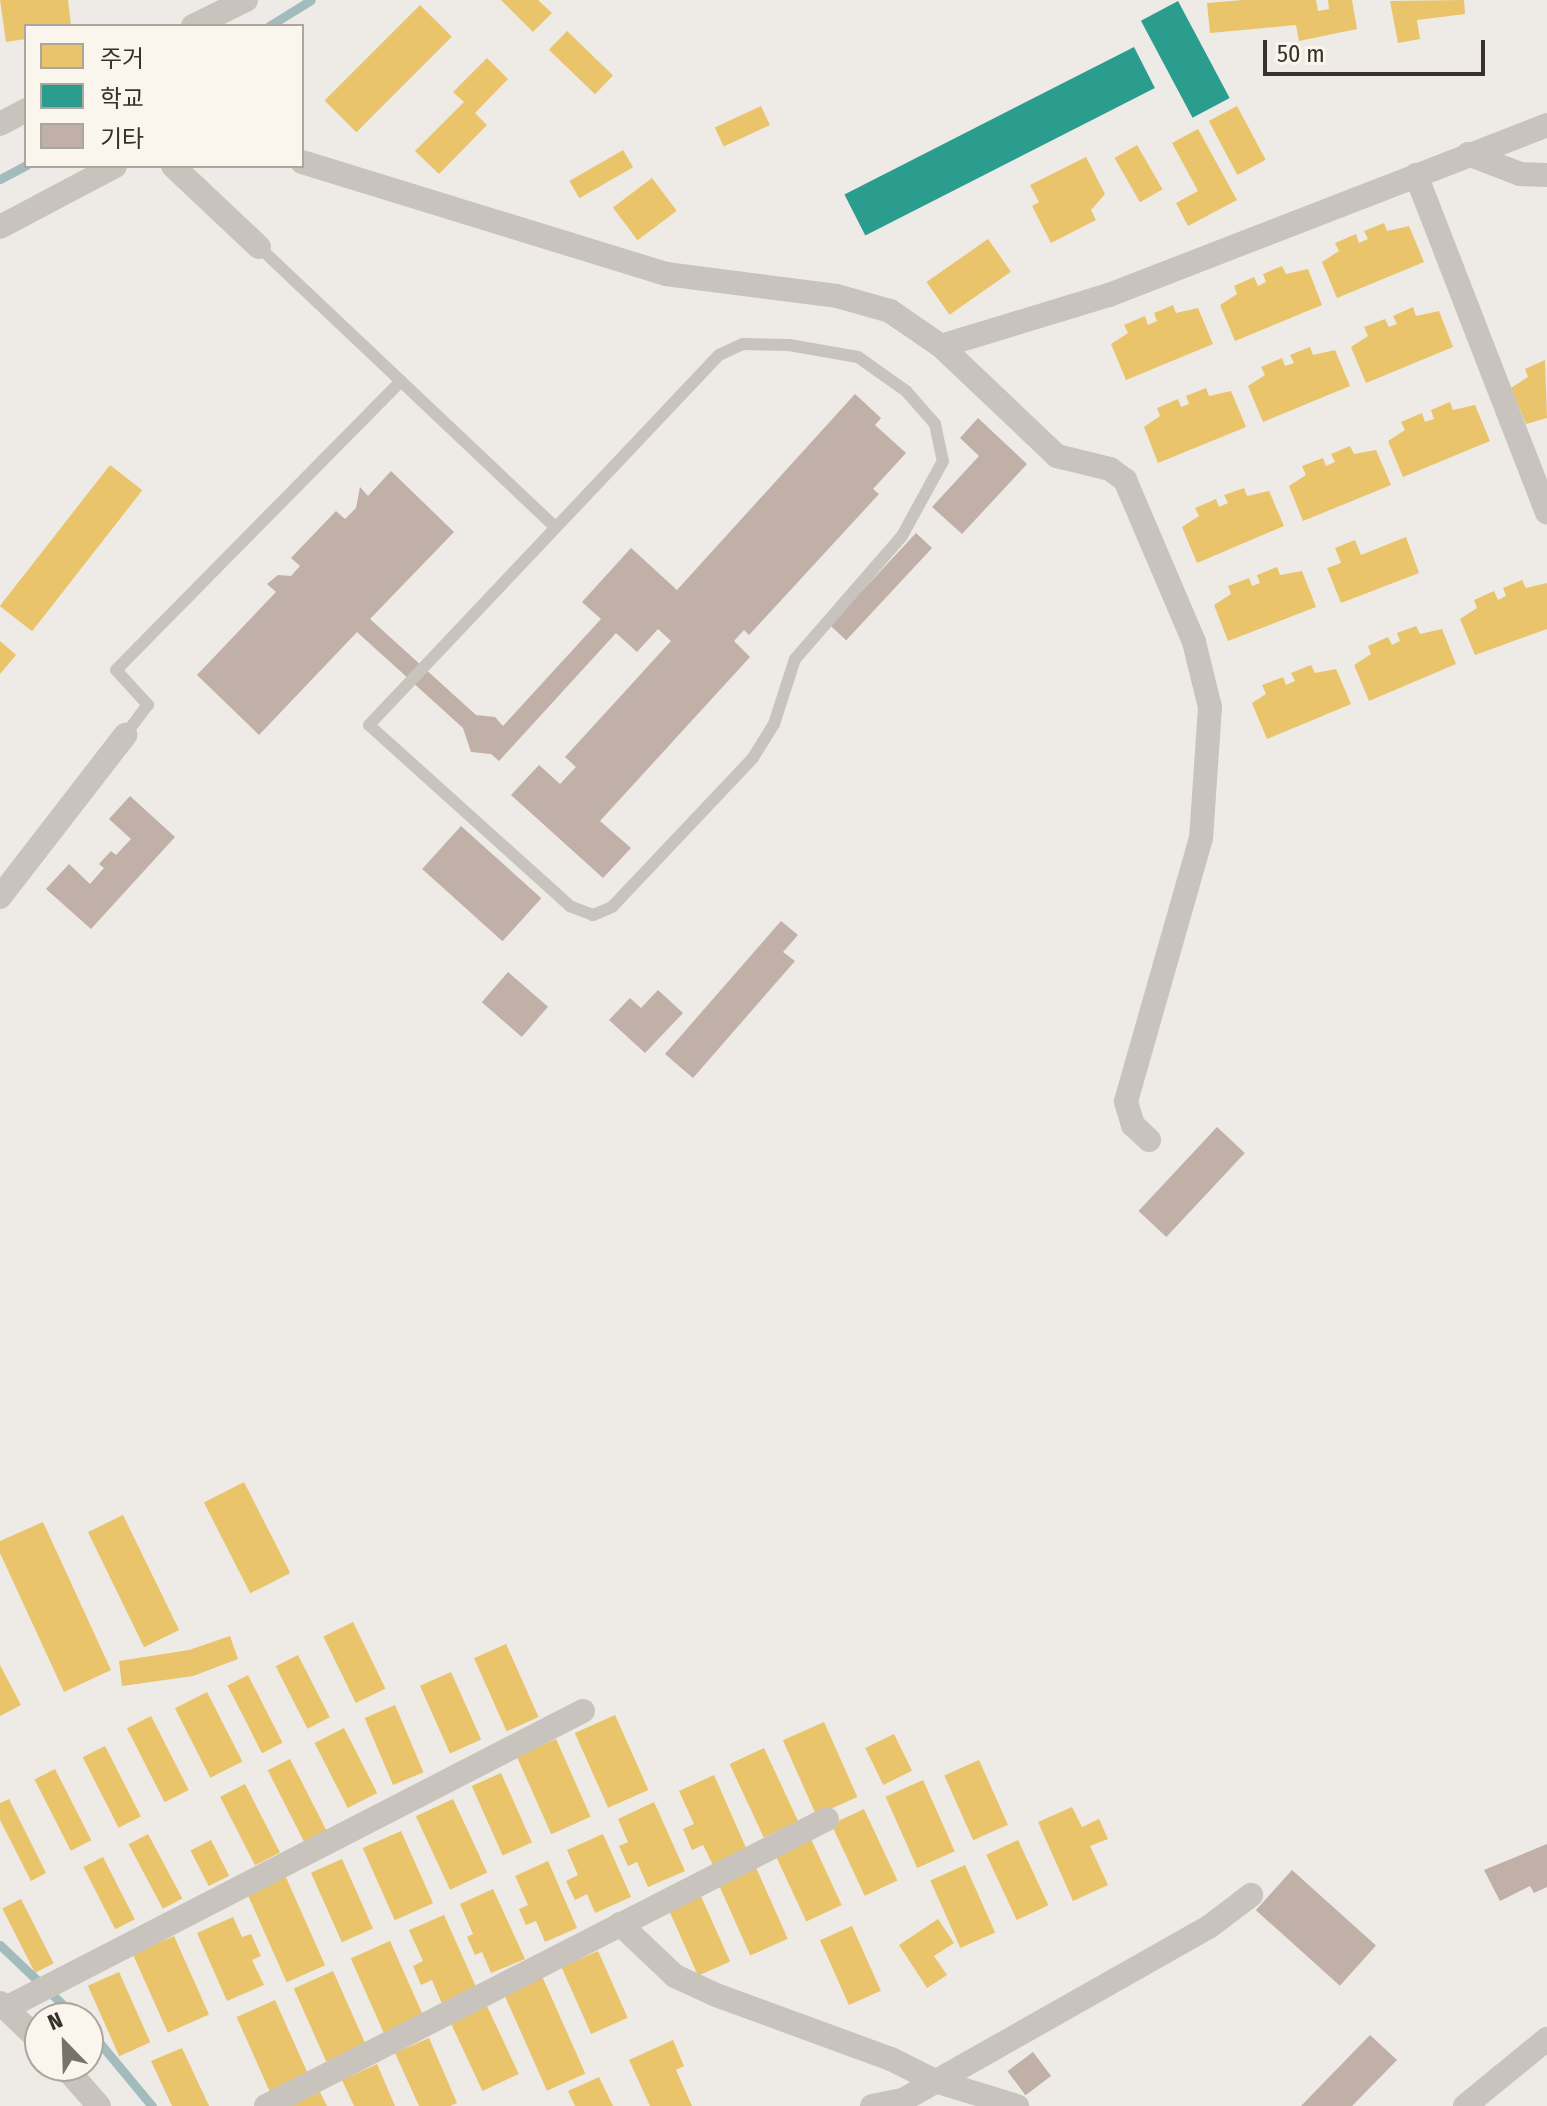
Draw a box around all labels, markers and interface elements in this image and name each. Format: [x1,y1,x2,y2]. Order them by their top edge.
legend [24,24,304,168]
scale bar [1267,24,1489,74]
text: 50 m [1277,40,1325,68]
text: 주거 [100,45,144,73]
text: 학교 [100,85,144,113]
text: 기타 [100,125,144,153]
north arrow [24,2002,104,2082]
text: N [44,2006,67,2036]

